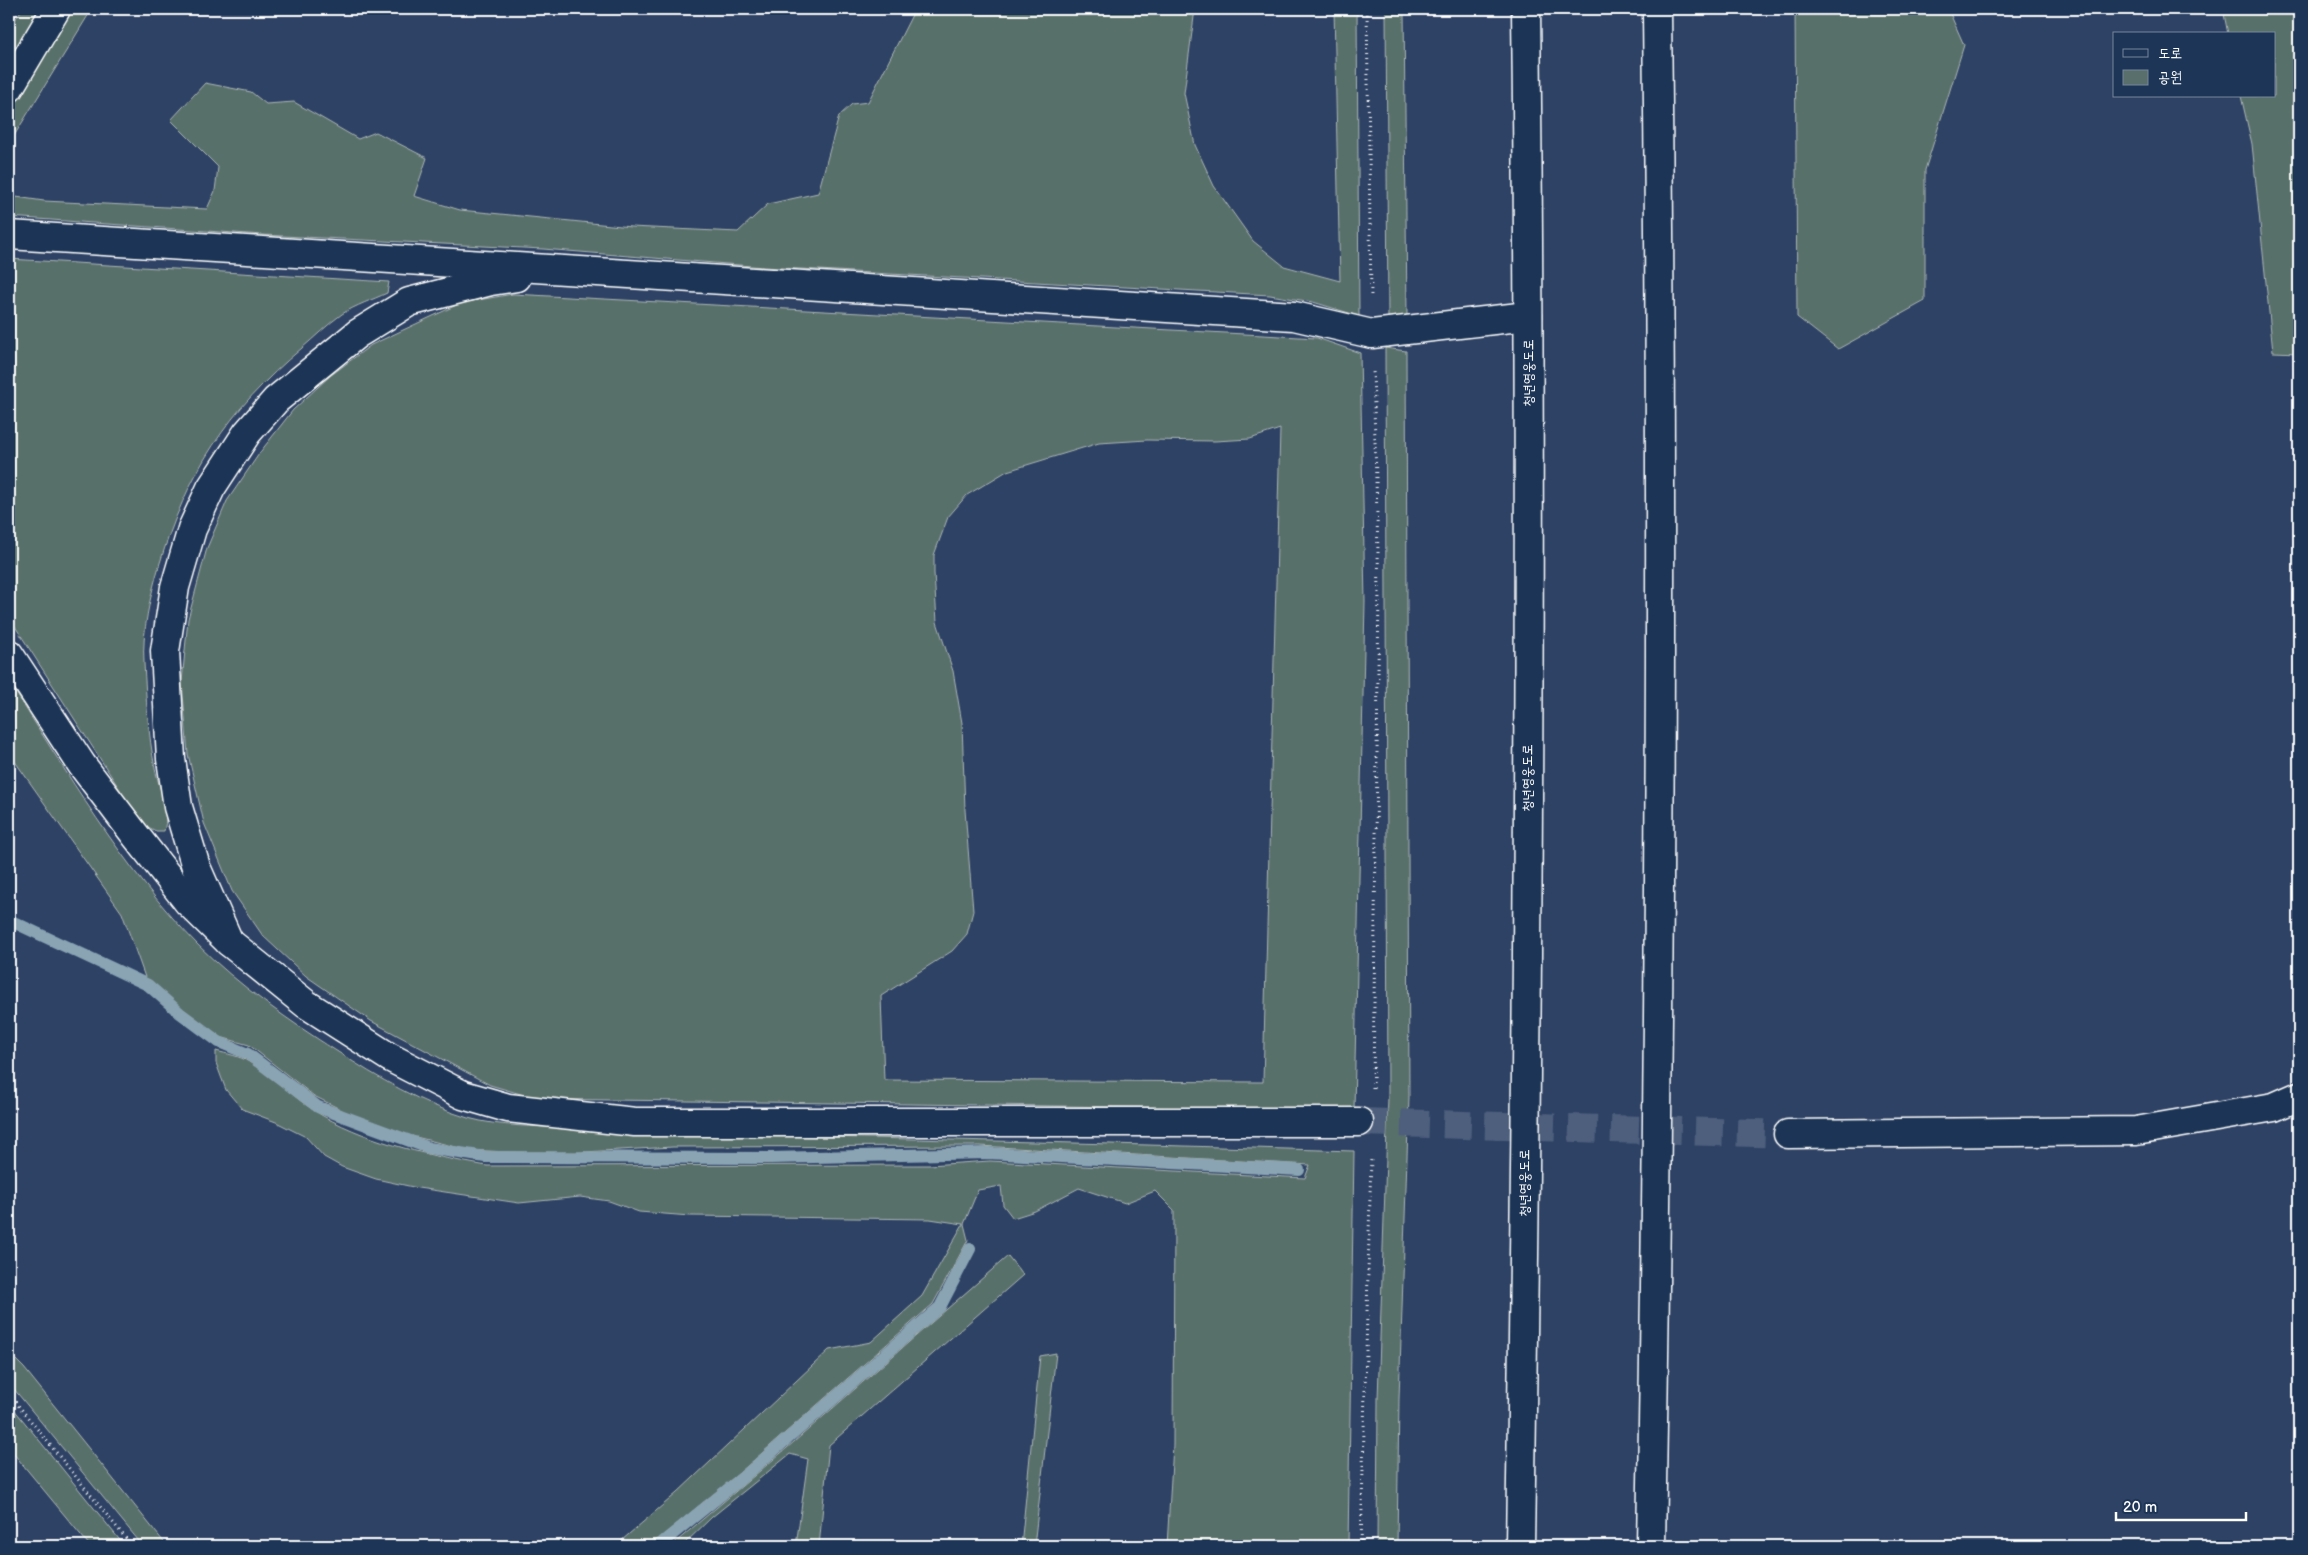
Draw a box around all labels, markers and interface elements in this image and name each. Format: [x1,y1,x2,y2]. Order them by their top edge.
legend [2113,32,2276,98]
text: 도로 [2158,44,2182,63]
text: 공원 [2158,68,2182,87]
street label: 청년영웅도로 [1520,339,1537,407]
street label: 청년영웅도로 [1519,744,1536,812]
street label: 청년영웅도로 [1516,1149,1533,1217]
scale bar [2116,1490,2246,1522]
text: 20 m [2123,1498,2157,1517]

